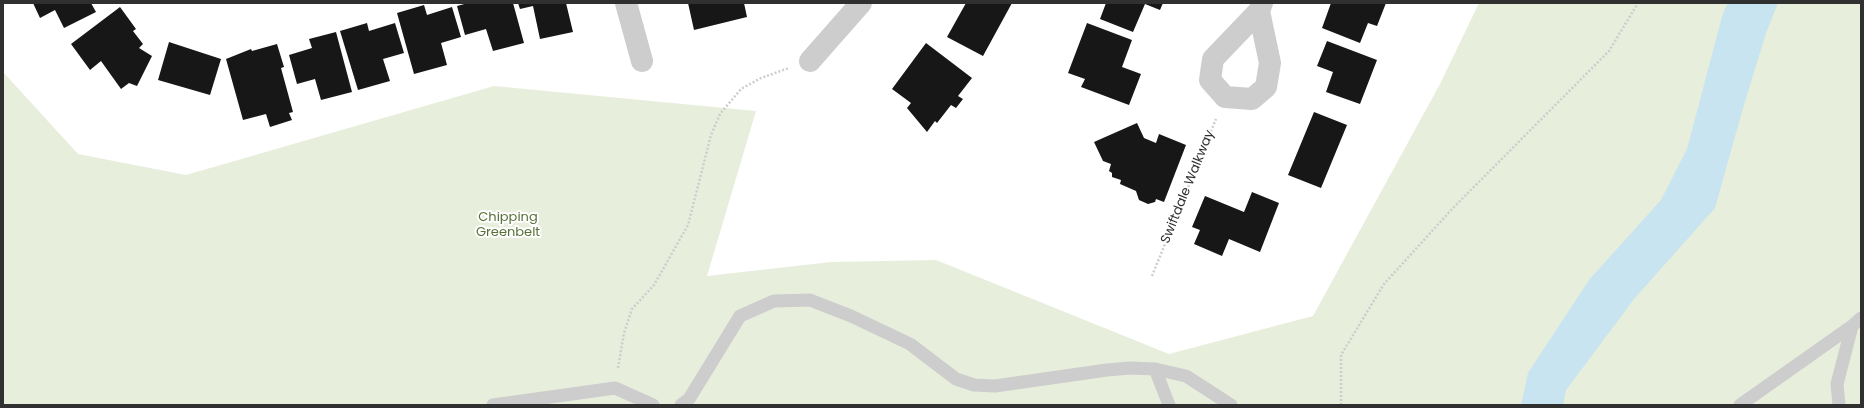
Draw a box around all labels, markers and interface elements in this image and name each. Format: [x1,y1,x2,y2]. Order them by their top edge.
street label: Swiftdale Walkway [1158,128,1218,246]
park label: Chipping Greenbelt [476,210,540,241]

